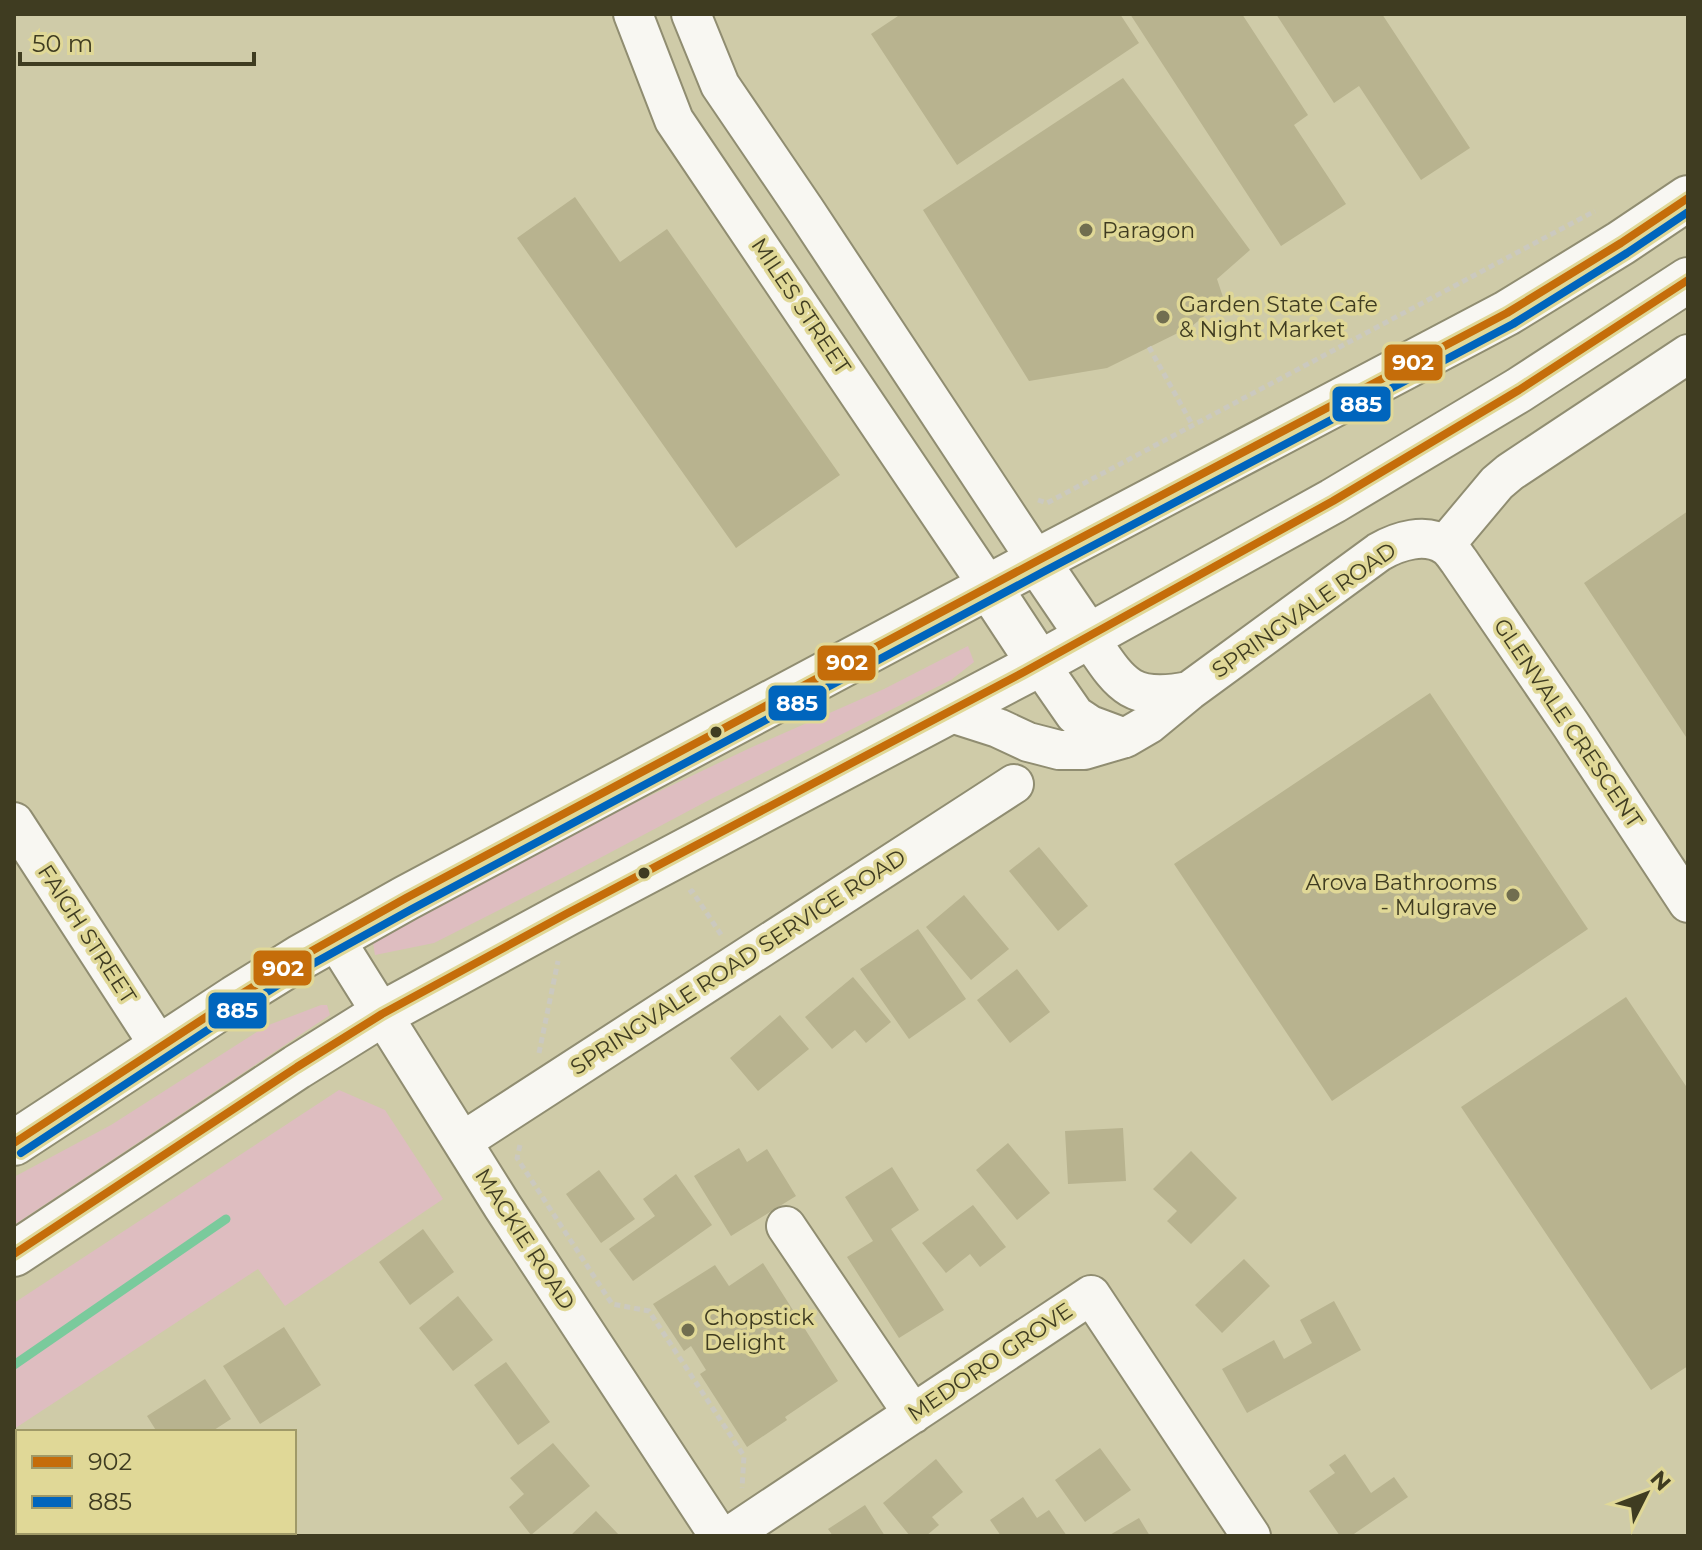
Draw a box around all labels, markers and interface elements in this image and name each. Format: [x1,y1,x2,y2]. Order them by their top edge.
scale bar [20,16,254,66]
text: 50 m [32,29,93,58]
place label: Paragon [1102,217,1195,244]
marker: Paragon [1077,221,1095,239]
street label: MILES STREET [745,233,857,380]
place label: Garden State Cafe & Night Market [1179,291,1378,343]
marker: Garden State Cafe & Night Market [1154,308,1172,326]
line badge: 902 [1383,343,1444,382]
text: 902 [1392,349,1434,376]
line badge: 885 [1331,385,1392,423]
text: 885 [1340,391,1382,418]
street label: SPRINGVALE ROAD [1207,536,1401,684]
street label: GLENVALE CRESCENT [1488,613,1648,833]
line badge: 902 [816,644,877,682]
text: 902 [826,649,868,676]
line badge: 885 [767,684,828,722]
text: 885 [776,690,818,717]
unlabelled marker [708,724,724,740]
street label: SPRINGVALE ROAD SERVICE ROAD [565,843,911,1081]
street label: FAIGH STREET [32,859,142,1009]
unlabelled marker [636,865,652,881]
place label: Arova Bathrooms - Mulgrave [1305,869,1497,921]
marker: Arova Bathrooms - Mulgrave [1504,886,1522,904]
line badge: 902 [252,949,313,987]
text: 902 [262,955,304,982]
line badge: 885 [207,991,268,1030]
text: 885 [216,997,258,1024]
street label: MACKIE ROAD [469,1163,581,1315]
street label: MEDORO GROVE [902,1297,1078,1427]
place label: Chopstick Delight [704,1304,815,1356]
marker: Chopstick Delight [679,1321,697,1339]
legend [16,1430,296,1534]
text: 902 [88,1447,132,1476]
north arrow [1606,1454,1686,1534]
text: N [1645,1465,1676,1497]
text: 885 [88,1487,132,1516]

